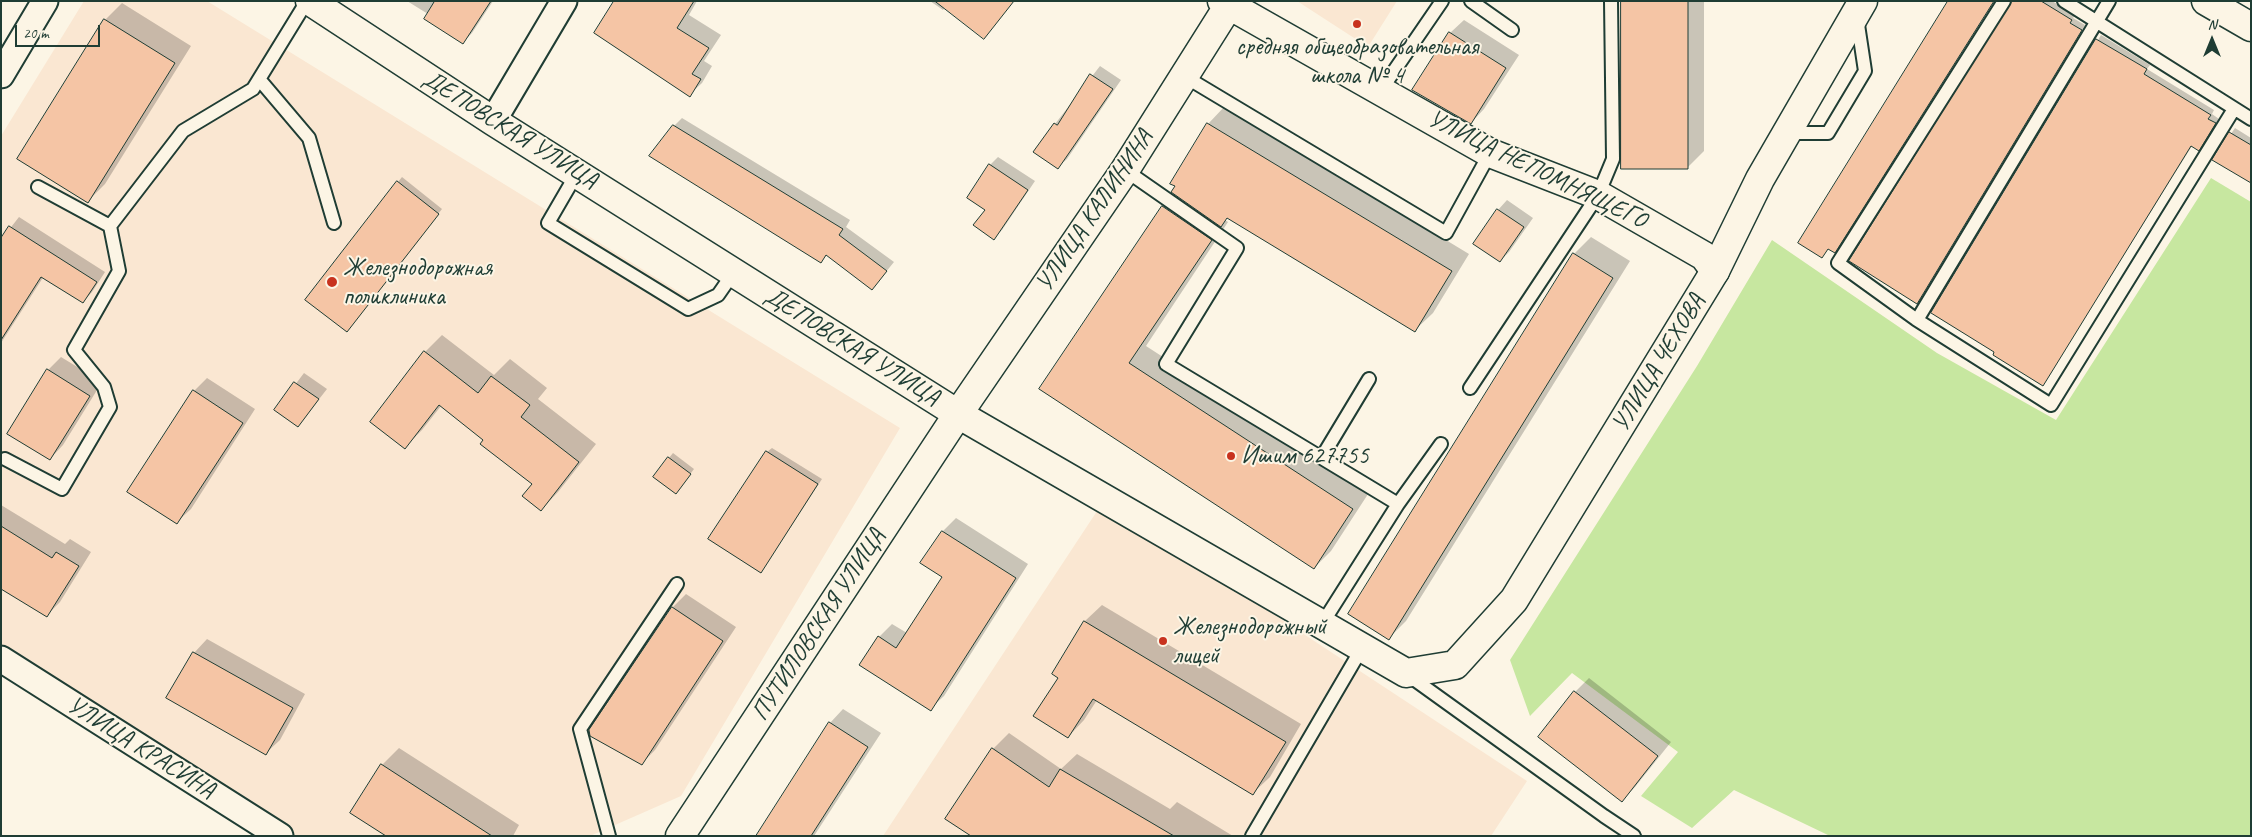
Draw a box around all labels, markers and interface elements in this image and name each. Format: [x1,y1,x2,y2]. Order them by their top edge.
scale bar [18,15,102,47]
north arrow [2187,15,2237,65]
text: N [2208,16,2216,33]
marker: средняя общеобразовательная школа № 4 [1351,18,1363,30]
text: 20 m [23,24,49,43]
place label: средняя общеобразовательная школа № 4 [1236,32,1478,91]
street label: ДЕПОВСКАЯ УЛИЦА [417,64,603,196]
street label: УЛИЦА НЕПОМНЯЩЕГО [1423,104,1651,236]
street label: УЛИЦА КАЛИНИНА [1030,125,1160,297]
place label: Железнодорожная поликлиника [343,253,492,312]
marker: Железнодорожная поликлиника [325,275,339,289]
street label: ДЕПОВСКАЯ УЛИЦА [759,281,945,413]
street label: УЛИЦА ЧЕХОВА [1606,289,1712,437]
place label: Ишим 627755 [1241,441,1369,471]
marker: Ишим 627755 [1225,450,1237,462]
street label: ПУТИЛОВСКАЯ УЛИЦА [746,523,892,727]
place label: Железнодорожный лицей [1173,612,1327,671]
marker: Железнодорожный лицей [1157,635,1169,647]
street label: УЛИЦА КРАСИНА [61,690,221,806]

